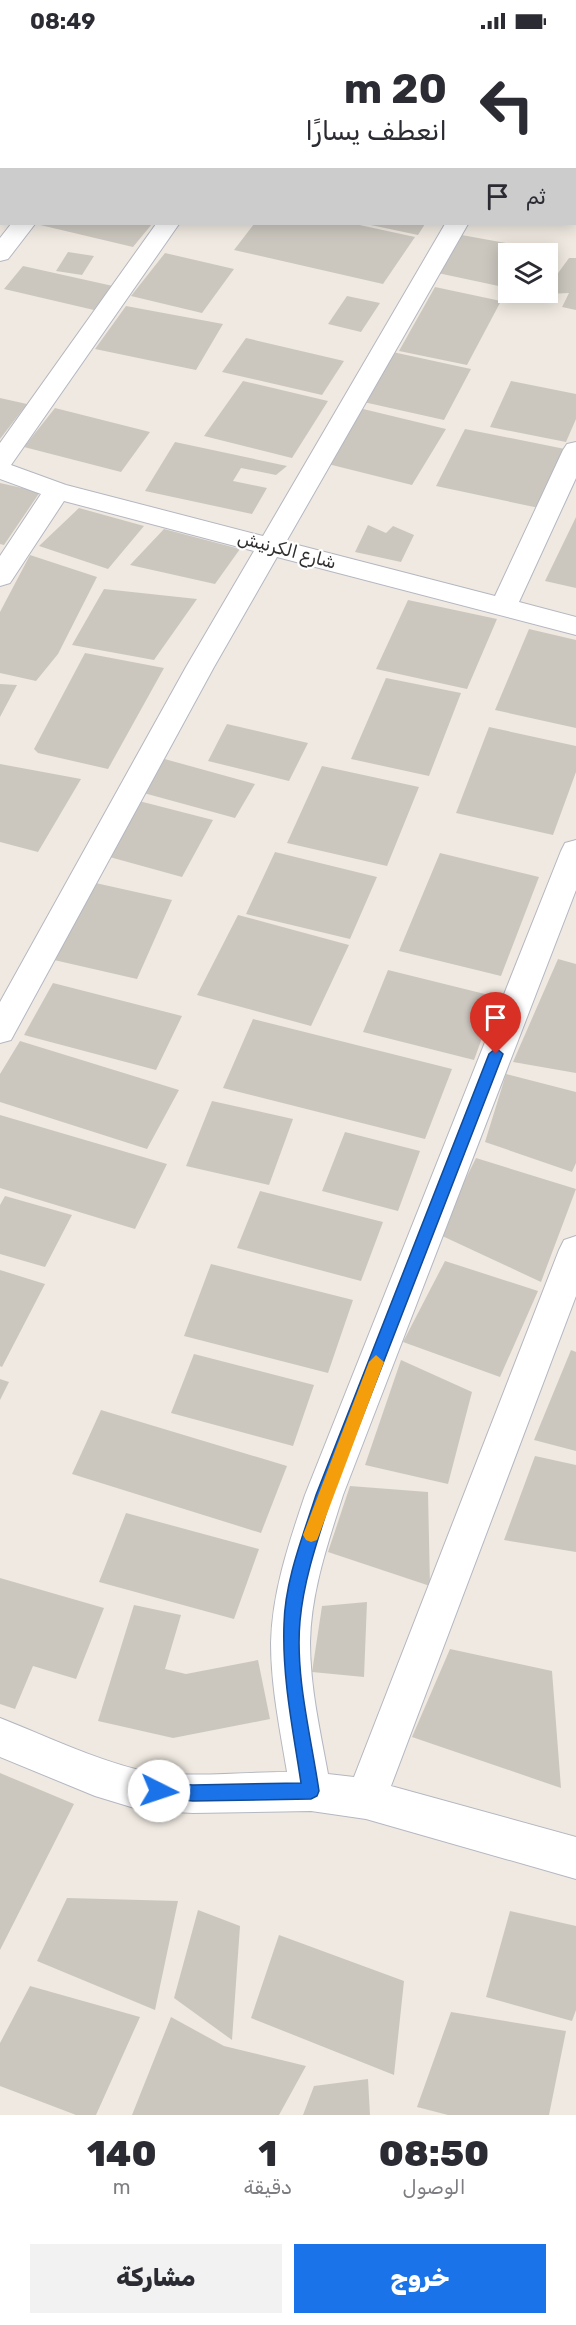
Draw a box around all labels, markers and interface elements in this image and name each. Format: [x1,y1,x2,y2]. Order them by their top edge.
text: 08:49 [30,8,95,35]
text: 20 m [344,64,447,114]
icon: left [468,66,546,144]
text: انعطف يسارًا [305,115,447,147]
icon: arrive [481,180,514,213]
text: ثم [526,183,546,210]
map controls [498,243,558,303]
button: layers [498,243,558,303]
street label: شارع الكرنيش [235,526,339,575]
pin [470,992,521,1054]
icon: arrive [479,1001,512,1034]
position arrow [127,1759,191,1823]
text: 140 [87,2132,157,2175]
text: 1 [258,2132,277,2175]
text: 08:50 [379,2132,489,2175]
text: m [113,2175,131,2199]
text: دقيقة [243,2175,292,2199]
text: الوصول [402,2175,465,2199]
button: مشاركة [30,2244,282,2313]
button: خروج [294,2244,546,2313]

